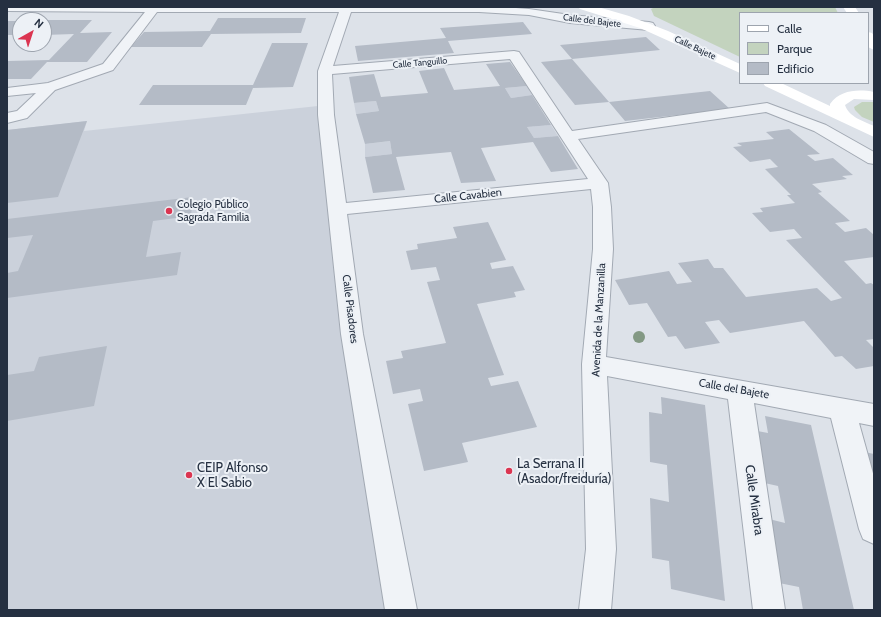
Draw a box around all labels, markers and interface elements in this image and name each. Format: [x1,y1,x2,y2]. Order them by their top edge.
north arrow [12,12,52,52]
street label: Calle del Bajete [562,12,622,30]
legend [739,12,869,84]
text: N [31,16,46,31]
text: Calle [777,21,802,36]
street label: Calle Bajete [673,34,717,62]
text: Parque [777,41,812,56]
street label: Calle Tanguillo [392,55,448,71]
text: Edificio [777,61,814,76]
street label: Calle Cavabien [433,186,503,206]
place label: Colegio Público Sagrada Familia [177,198,249,224]
marker: Colegio Público Sagrada Familia [164,206,174,216]
street label: Avenida de la Manzanilla [589,263,609,377]
street label: Calle Pisadores [339,274,361,344]
street label: Calle del Bajete [698,376,770,402]
place label: La Serrana II (Asador/freiduría) [517,456,612,487]
place label: CEIP Alfonso X El Sabio [197,460,268,491]
street label: Calle Mirabra [741,464,767,536]
marker: La Serrana II (Asador/freiduría) [504,466,514,476]
marker: CEIP Alfonso X El Sabio [184,470,194,480]

